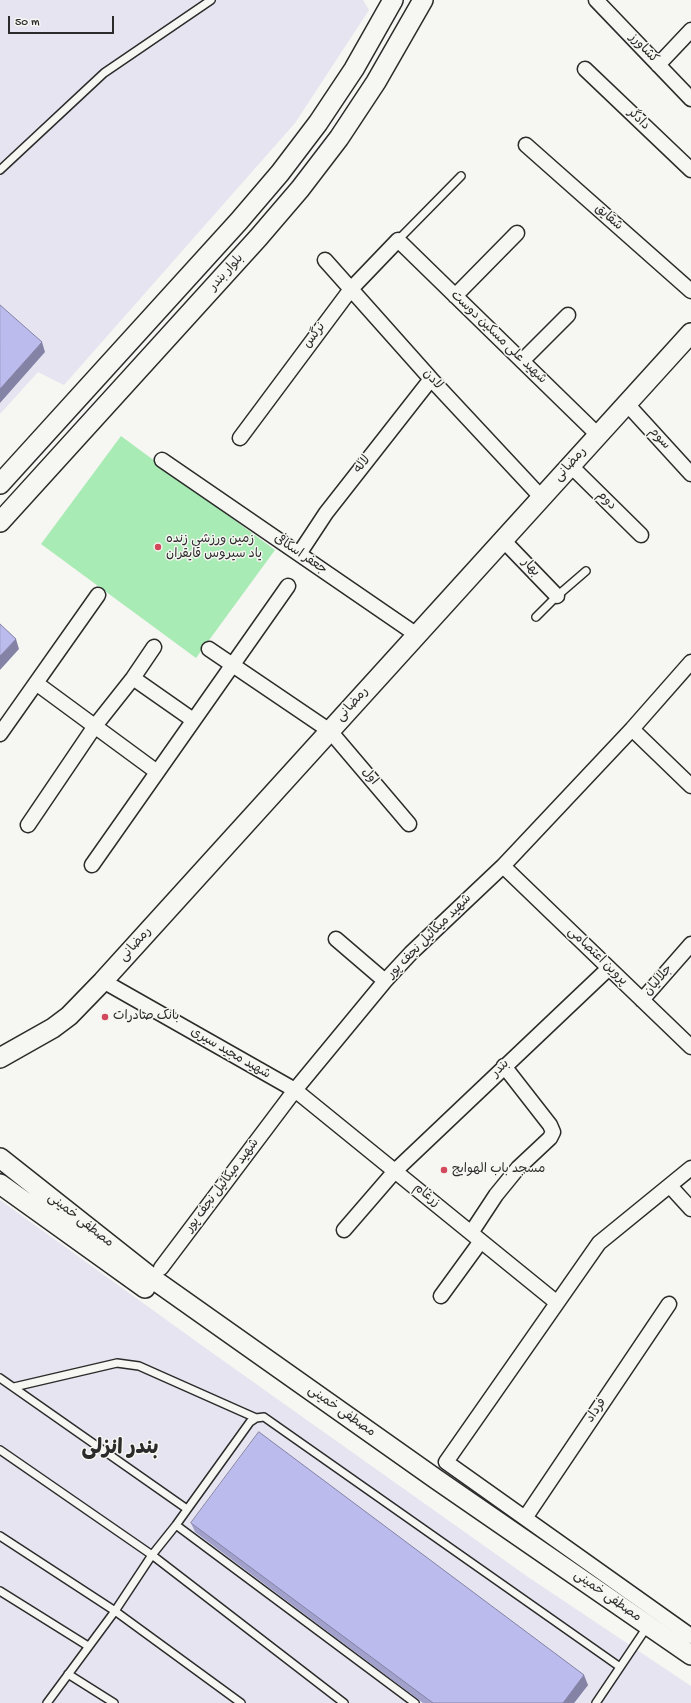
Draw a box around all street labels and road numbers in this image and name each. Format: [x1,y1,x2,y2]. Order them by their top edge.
street label: کشاورز [625,31,661,67]
street label: دادگر [624,106,652,134]
street label: شقایق [591,202,625,234]
street label: بلوار بندر [206,251,248,295]
street label: شهید علی مسکین دوست [447,288,549,388]
street label: نرگس [300,320,330,352]
street label: لادن [419,366,445,394]
street label: سوم [645,425,673,453]
street label: رمضانی [551,445,591,485]
street label: لاله [351,453,375,477]
street label: دوم [593,488,619,514]
street label: جعفر اسکافی [270,531,330,579]
street label: بهار [518,555,542,581]
street label: رمضانی [333,685,373,725]
street label: اول [357,765,381,789]
street label: شهید میکائیل نجف پور [385,892,475,982]
street label: رمضانی [116,925,156,965]
street label: پروین اعتصامی [564,925,630,989]
street label: جلالیان [641,962,677,1000]
street label: شهید مجید سیری [187,1025,273,1083]
street label: بندر [489,1057,513,1081]
street label: شهید میکائیل نجف پور [183,1136,263,1236]
street label: زرغام [409,1181,443,1211]
street label: مصطفی خمینی [44,1191,116,1251]
street label: مصطفی خمینی [304,1383,378,1441]
street label: فرداد [583,1396,611,1426]
street label: مصطفی خمینی [570,1568,644,1626]

